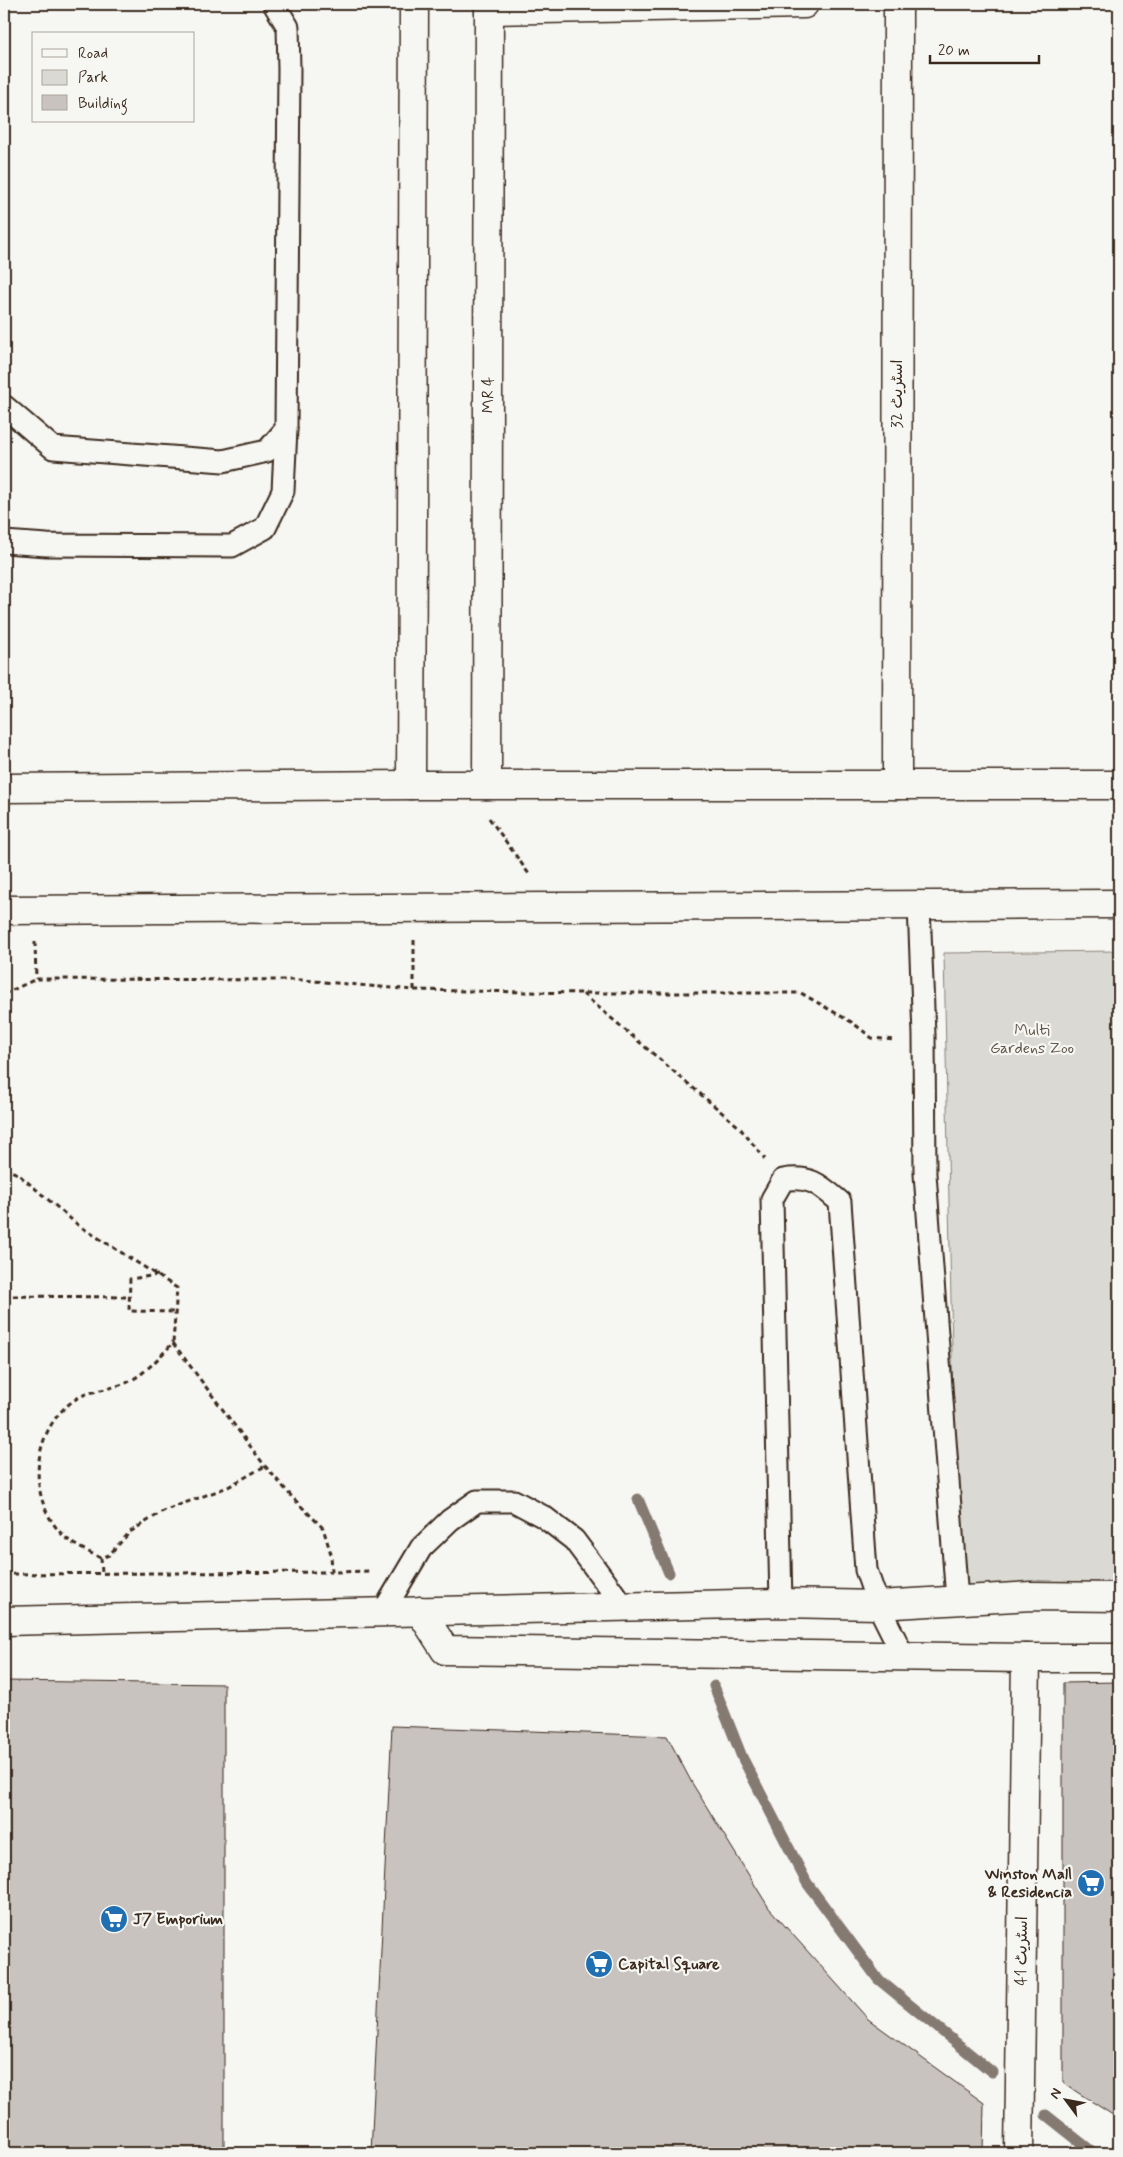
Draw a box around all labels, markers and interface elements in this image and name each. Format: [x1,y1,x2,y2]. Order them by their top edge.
legend [32,32,195,122]
scale bar [930,32,1039,64]
text: 20 m [938,41,970,61]
text: Road [78,44,108,64]
text: Park [78,68,108,88]
text: Building [78,94,128,115]
street label: اسٹریٹ 32 [887,360,908,428]
street label: MR 4 [477,377,499,413]
park label: Multi Gardens Zoo [990,1020,1074,1059]
place label: Winston Mall & Residencia [984,1864,1072,1903]
supermarket icon: Winston Mall & Residencia [1076,1868,1106,1898]
supermarket icon: J7 Emporium [99,1904,129,1934]
place label: J7 Emporium [133,1909,223,1930]
street label: اسٹریٹ 41 [1011,1916,1033,1986]
supermarket icon: Capital Square [584,1949,614,1979]
place label: Capital Square [618,1954,720,1975]
north arrow [1040,2074,1090,2124]
text: N [1046,2085,1066,2102]

